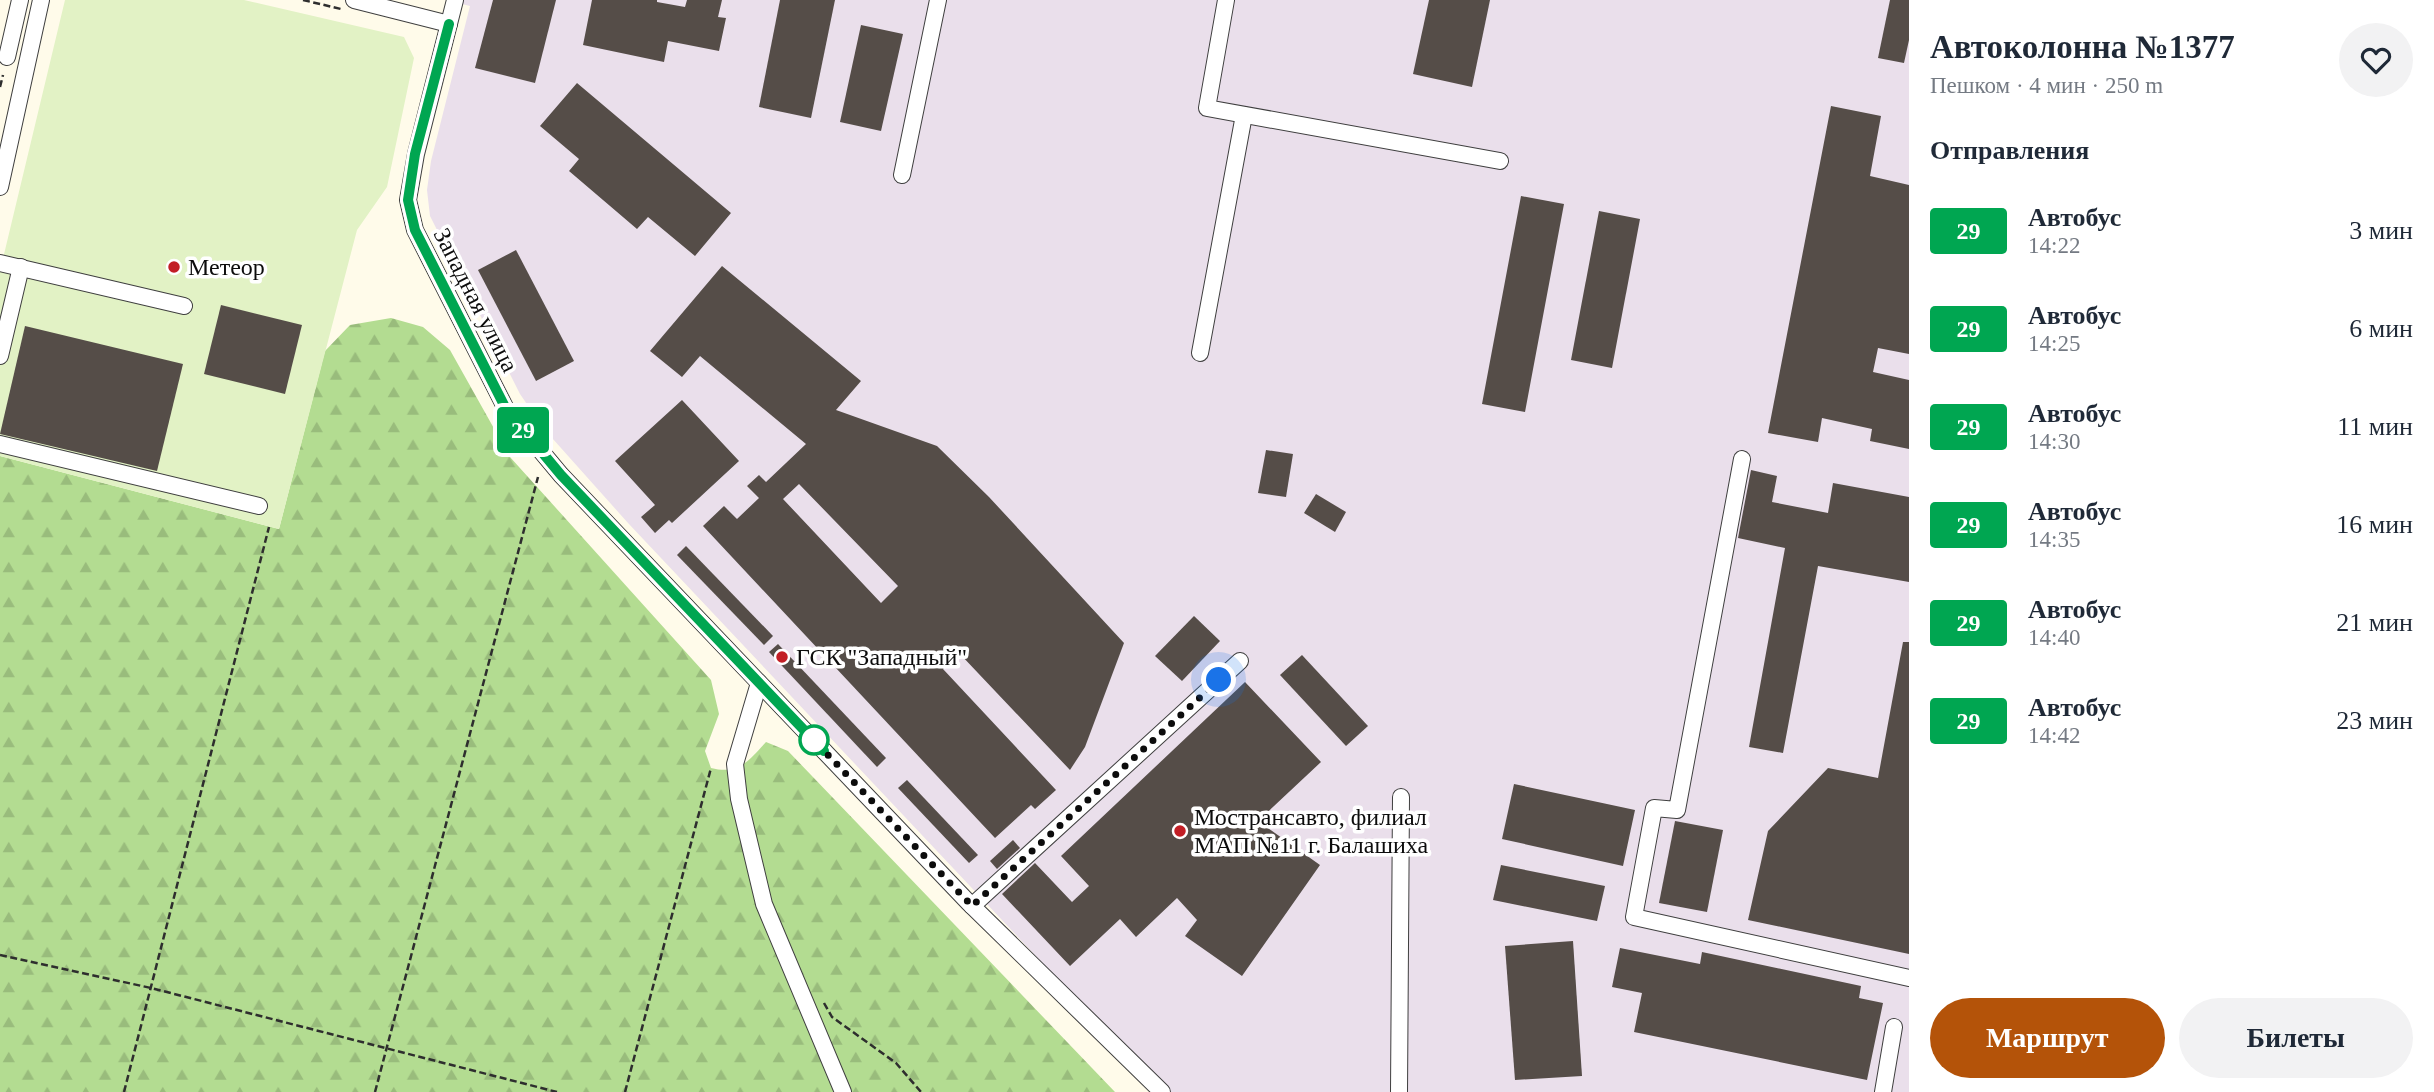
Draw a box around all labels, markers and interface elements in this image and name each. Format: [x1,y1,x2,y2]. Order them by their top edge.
button: heart [2339,23,2413,97]
text: Автоколонна №1377 [1930,29,2235,65]
text: Пешком · 4 мин · 250 m [1930,73,2163,98]
text: Отправления [1930,136,2089,165]
text: Автобус [2028,203,2121,232]
text: 3 мин [2349,216,2413,245]
text: 29 [1957,218,1981,244]
street label: Западная улица [429,224,524,377]
text: 14:22 [2028,233,2080,258]
place label: Метеор [188,254,265,280]
marker: Метеор [166,259,182,275]
text: Автобус [2028,301,2121,330]
text: 6 мин [2349,314,2413,343]
text: 29 [1957,316,1981,342]
text: 14:25 [2028,331,2080,356]
text: Автобус [2028,399,2121,428]
line badge: 29 [491,407,554,453]
text: 11 мин [2337,412,2413,441]
text: 29 [1957,414,1981,440]
text: 29 [511,417,535,443]
text: 14:30 [2028,429,2080,454]
text: Автобус [2028,497,2121,526]
text: 16 мин [2336,510,2413,539]
text: 29 [1957,512,1981,538]
text: 14:35 [2028,527,2080,552]
text: Автобус [2028,595,2121,624]
text: 21 мин [2336,608,2413,637]
text: 29 [1957,610,1981,636]
text: 14:40 [2028,625,2080,650]
place label: ГСК "Западный" [796,644,967,670]
marker: ГСК "Западный" [774,649,790,665]
your location [1201,662,1236,697]
text: Автобус [2028,693,2121,722]
text: 23 мин [2336,706,2413,735]
text: 29 [1957,708,1981,734]
text: 14:42 [2028,723,2080,748]
unlabelled marker [799,725,829,755]
place label: Мострансавто, филиал МАП №11 г. Балашиха [1194,804,1428,858]
marker: Мострансавто, филиал МАП №11 г. Балашиха [1172,823,1188,839]
button: Маршрут [1930,998,2165,1078]
button: Билеты [2179,998,2413,1078]

